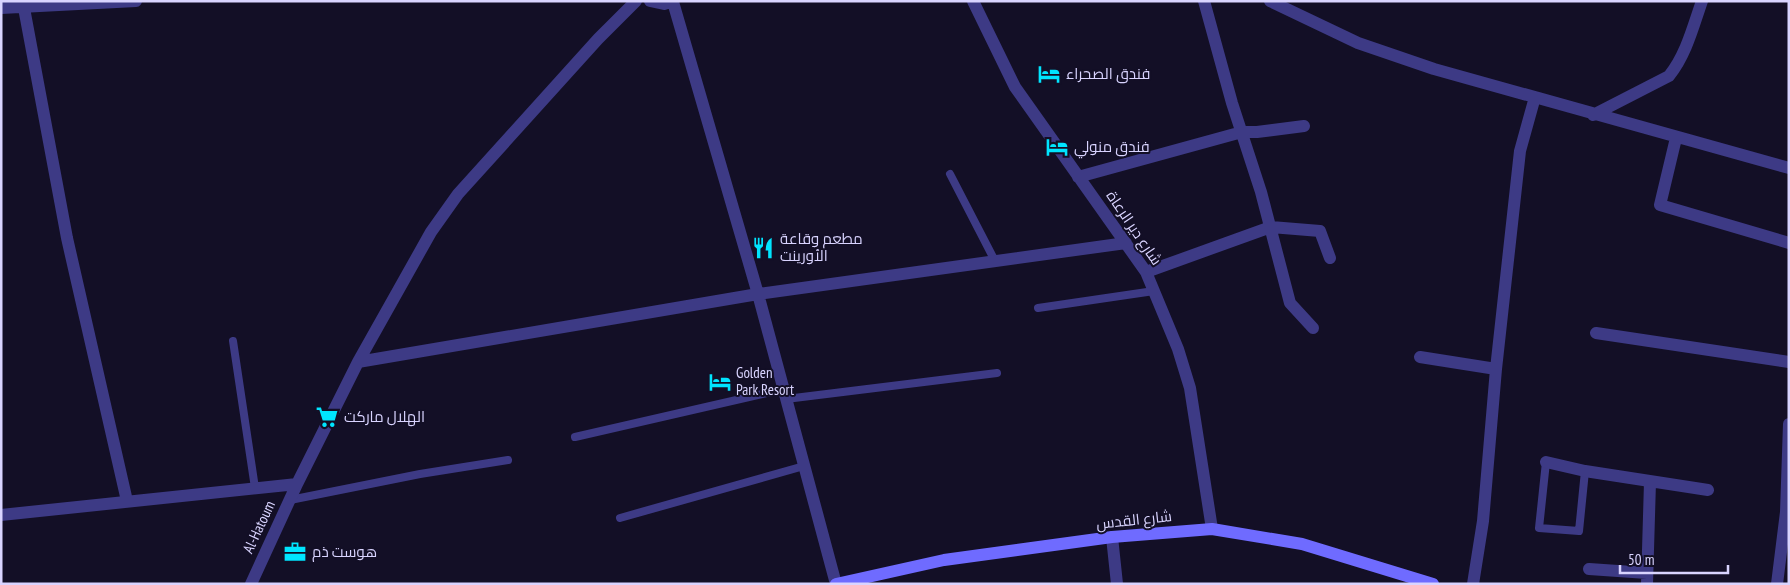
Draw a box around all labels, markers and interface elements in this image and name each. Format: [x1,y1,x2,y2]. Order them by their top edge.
hotel icon: فندق الصحراء [1036,61,1062,87]
place label: فندق الصحراء [1066,64,1150,84]
hotel icon: فندق منولي [1044,134,1070,160]
place label: فندق منولي [1074,137,1150,159]
street label: شارع دير الرعاة [1101,187,1166,270]
place label: مطعم وقاعة الأورينت [780,229,863,265]
restaurant icon: مطعم وقاعة الأورينت [750,235,776,261]
place label: Golden Park Resort [736,363,794,399]
hotel icon: Golden Park Resort [707,369,733,395]
supermarket icon: الهلال ماركت [314,404,340,430]
place label: الهلال ماركت [344,407,425,427]
street label: Al-Hatoum [238,498,279,556]
street label: شارع القدس [1095,506,1173,535]
office icon: هوست ذم [282,539,308,565]
place label: هوست ذم [312,542,377,562]
scale bar [1620,542,1728,574]
text: 50 m [1628,550,1654,569]

